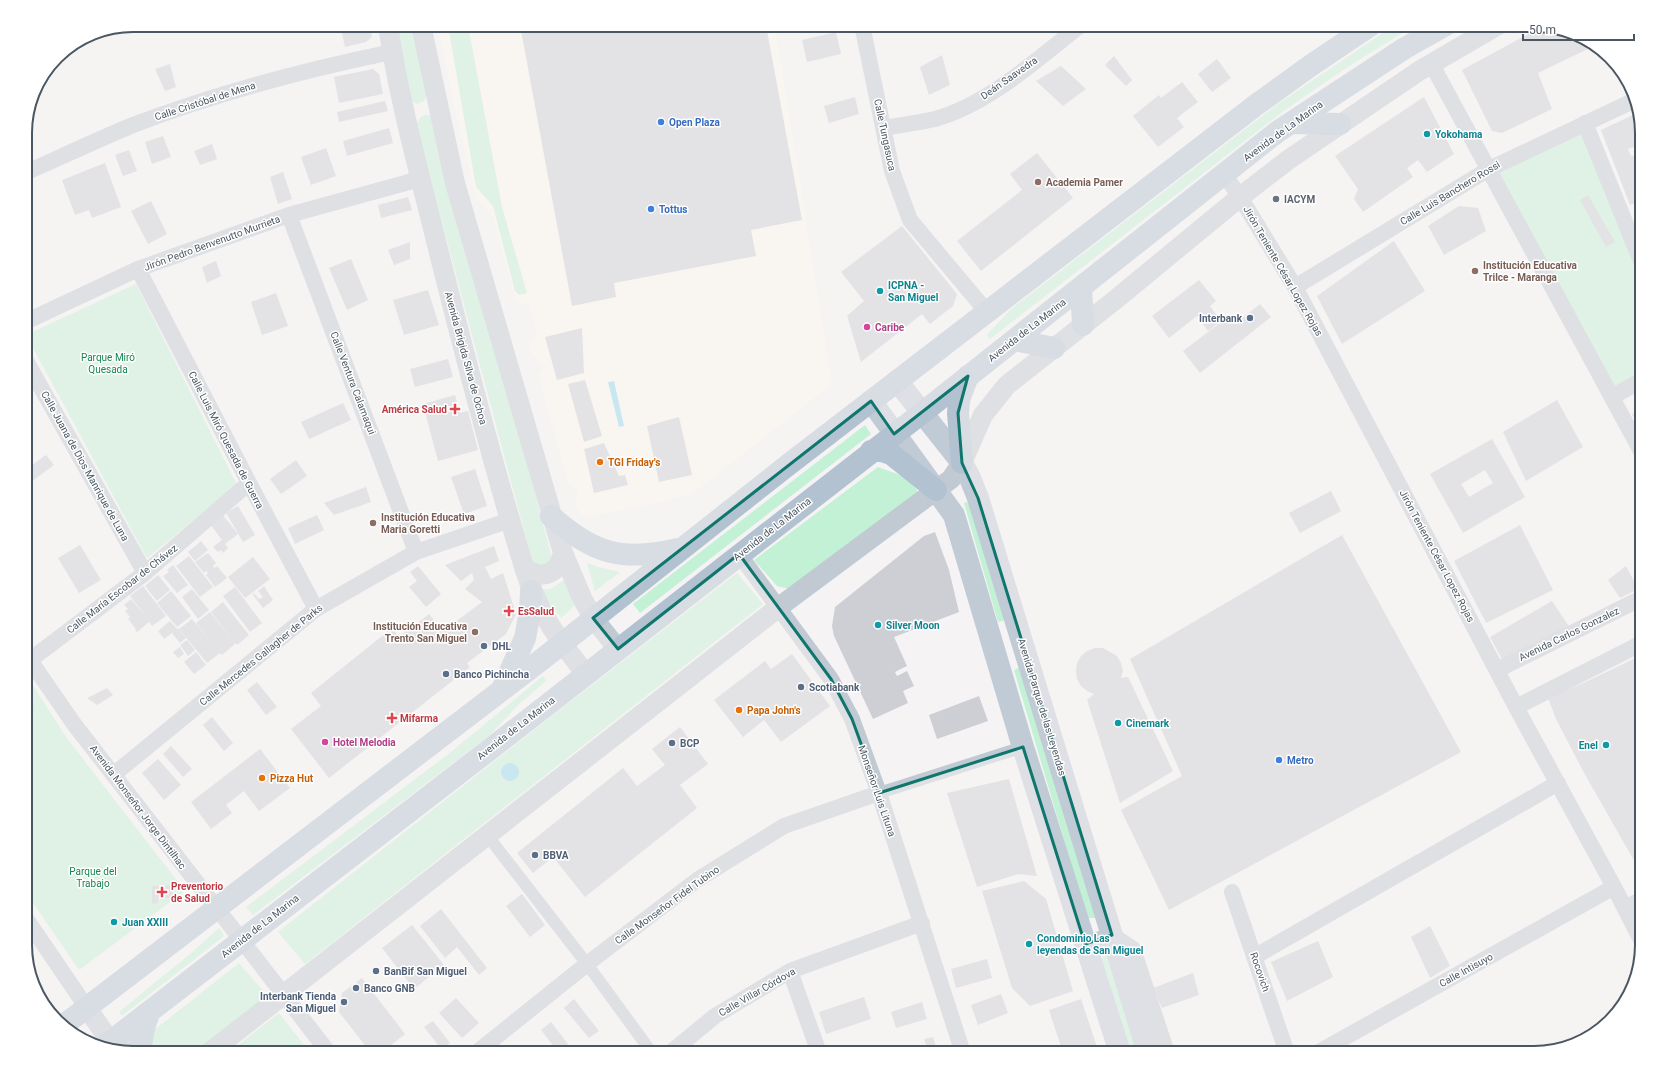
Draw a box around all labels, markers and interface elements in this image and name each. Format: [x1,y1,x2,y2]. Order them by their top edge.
scale bar [1523,16,1634,42]
text: 50 m [1529,23,1556,37]
street label: Deán Saavedra [979,54,1039,102]
street label: Calle Cristóbal de Mena [153,79,257,123]
street label: Calle Tungasuca [872,98,898,172]
street label: Avenida de La Marina [1241,98,1325,164]
marker: Open Plaza [656,117,666,127]
place label: Open Plaza [669,117,721,128]
marker: Yokohama [1422,129,1432,139]
place label: Yokohama [1435,129,1483,140]
street label: Calle Luis Banchero Rossi [1398,159,1502,227]
marker: Academia Pamer [1033,177,1043,187]
place label: Academia Pamer [1046,177,1123,188]
marker: IACYM [1271,194,1281,204]
place label: IACYM [1284,194,1315,205]
marker: Tottus [646,204,656,214]
place label: Tottus [659,204,688,215]
street label: Jirón Teniente César Lopez Rojas [1241,204,1325,338]
street label: Jirón Pedro Benvenutto Murrieta [143,213,281,273]
place label: Institución Educativa Trilce - Maranga [1483,260,1578,283]
marker: Institución Educativa Trilce - Maranga [1470,266,1480,276]
place label: ICPNA - San Miguel [888,280,939,303]
marker: ICPNA - San Miguel [875,286,885,296]
street label: Avenida Brigida Silva de Ochoa [443,290,489,426]
street label: Avenida de La Marina [986,296,1068,364]
place label: Interbank [1199,313,1243,324]
marker: Interbank [1245,313,1255,323]
marker: Caribe [862,322,872,332]
place label: Caribe [875,322,905,333]
street label: Calle Ventura Calamaqui [328,330,378,436]
park label: Parque Miró Quesada [81,352,135,375]
street label: Calle Luis Miró Quesada de Guerra [186,369,266,511]
street label: Calle Juana de Dios Manrique de Luna [39,389,131,543]
place label: América Salud [382,404,447,415]
marker: América Salud [450,404,460,414]
marker: TGI Friday's [595,457,605,467]
place label: TGI Friday's [608,457,660,468]
street label: Jirón Teniente César Lopez Rojas [1397,488,1477,624]
street label: Avenida de La Marina [731,495,813,563]
place label: Institución Educativa Maria Goretti [381,512,476,535]
marker: Institución Educativa Maria Goretti [368,518,378,528]
street label: Calle María Escobar de Chávez [65,542,179,636]
street label: Calle Mercedes Gallagher de Parks [197,602,325,708]
marker: EsSalud [503,605,515,617]
street label: Avenida Carlos Gonzalez [1517,605,1621,663]
place label: EsSalud [518,606,555,617]
marker: Silver Moon [873,620,883,630]
place label: Silver Moon [886,620,940,631]
place label: Institución Educativa Trento San Miguel [373,621,468,644]
marker: Institución Educativa Trento San Miguel [470,627,480,637]
street label: Avenida Parque de las Leyendas [1016,637,1068,777]
marker: DHL [479,641,489,651]
place label: DHL [492,641,512,652]
marker: Banco Pichincha [441,669,451,679]
place label: Banco Pichincha [454,669,530,680]
marker: Scotiabank [796,682,806,692]
place label: Scotiabank [809,682,860,693]
street label: Avenida de La Marina [475,694,557,762]
marker: Papa John's [734,705,744,715]
place label: Papa John's [747,705,801,716]
marker: Mifarma [387,713,397,723]
place label: Mifarma [400,713,439,724]
marker: Cinemark [1113,718,1123,728]
place label: Cinemark [1126,718,1170,729]
marker: Hotel Melodia [320,737,330,747]
place label: Hotel Melodia [333,737,396,748]
marker: BCP [667,738,677,748]
place label: BCP [680,738,700,749]
place label: Enel [1579,740,1598,751]
marker: Enel [1601,740,1611,750]
street label: Avenida Monseñor Jorge Dintilhac [88,743,188,871]
street label: Monseñor Luis Lituna [856,744,898,838]
marker: Metro [1274,755,1284,765]
place label: Metro [1287,755,1314,766]
marker: Pizza Hut [257,773,267,783]
place label: Pizza Hut [270,773,314,784]
marker: BBVA [530,850,540,860]
place label: BBVA [543,850,569,861]
street label: Calle Monseñor Fidel Tubino [613,863,721,946]
park label: Parque del Trabajo [69,866,117,889]
place label: Preventorio de Salud [171,881,224,904]
marker: Preventorio de Salud [156,886,168,898]
street label: Avenida de La Marina [219,892,301,960]
marker: Juan XXIII [109,917,119,927]
place label: Juan XXIII [122,917,168,928]
place label: Condominio Las leyendas de San Miguel [1037,933,1144,956]
marker: Condominio Las leyendas de San Miguel [1024,939,1034,949]
street label: Rocovich [1248,951,1272,993]
street label: Calle Intisuyo [1437,951,1495,989]
marker: BanBif San Miguel [371,966,381,976]
place label: BanBif San Miguel [384,966,467,977]
street label: Calle Villar Córdova [717,966,797,1018]
marker: Banco GNB [351,983,361,993]
place label: Banco GNB [364,983,415,994]
place label: Interbank Tienda San Miguel [260,991,337,1014]
marker: Interbank Tienda San Miguel [339,997,349,1007]

